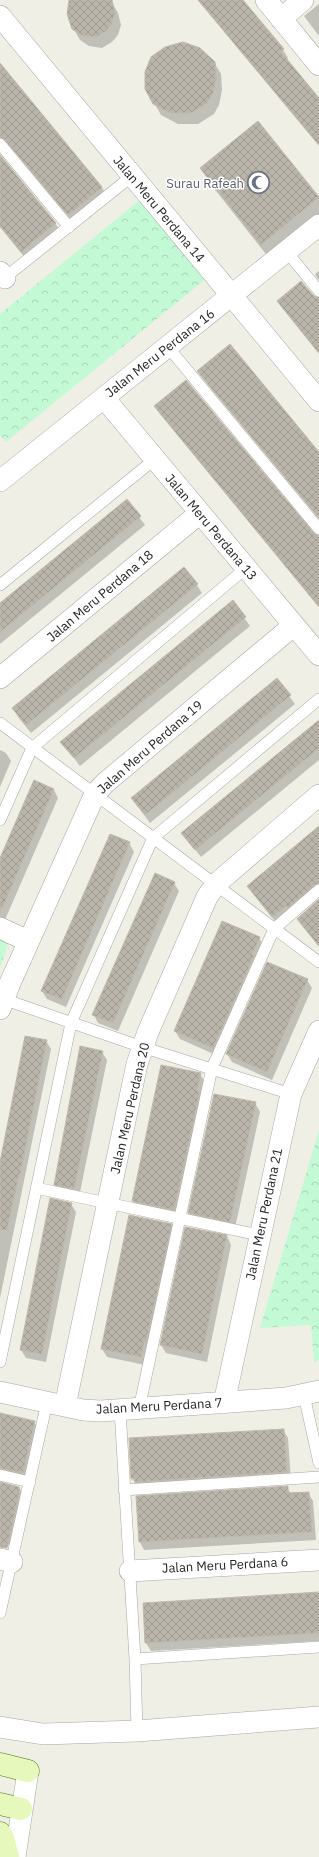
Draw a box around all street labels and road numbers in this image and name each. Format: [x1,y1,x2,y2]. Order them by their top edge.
street label: Jalan Meru Perdana 14 [109,152,209,266]
street label: Jalan Meru Perdana 16 [102,305,218,401]
street label: Jalan Meru Perdana 13 [161,470,261,584]
street label: Jalan Meru Perdana 18 [43,546,157,646]
street label: Jalan Meru Perdana 19 [94,697,206,797]
street label: Jalan Meru Perdana 20 [107,1040,153,1175]
street label: Jalan Meru Perdana 21 [242,1146,286,1281]
street label: Jalan Meru Perdana 7 [95,1394,223,1418]
street label: Jalan Meru Perdana 6 [161,1553,289,1577]

